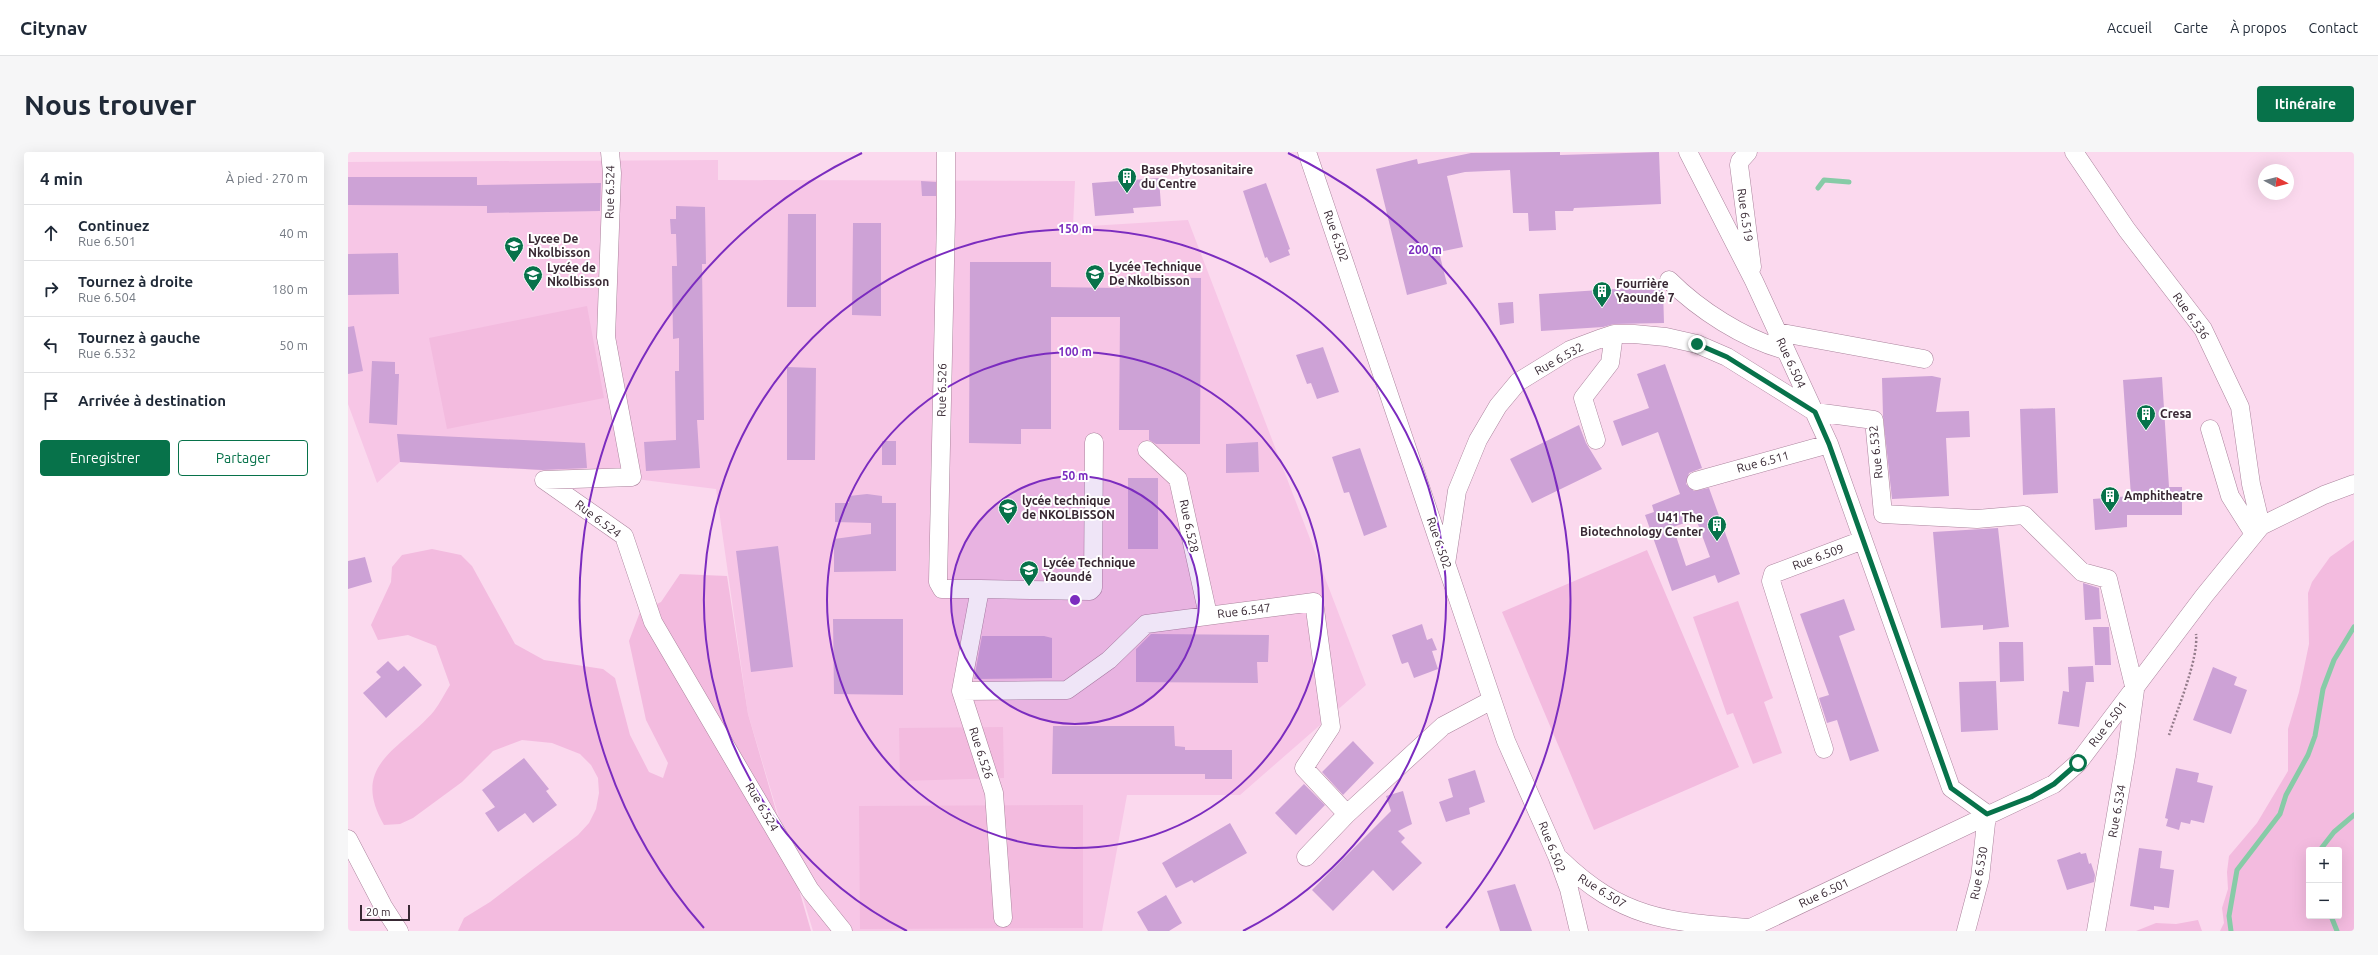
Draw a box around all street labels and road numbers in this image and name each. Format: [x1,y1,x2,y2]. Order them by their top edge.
street label: Rue 6.524 [603,165,616,219]
street label: Rue 6.519 [1735,187,1756,242]
street label: Rue 6.502 [1322,208,1351,263]
street label: Rue 6.536 [2171,290,2212,342]
street label: Rue 6.504 [1774,336,1809,390]
street label: Rue 6.532 [1532,340,1585,377]
street label: Rue 6.526 [935,363,948,417]
street label: Rue 6.532 [1866,425,1885,479]
street label: Rue 6.511 [1735,448,1791,475]
street label: Rue 6.524 [573,497,624,540]
street label: Rue 6.528 [1178,498,1201,554]
street label: Rue 6.502 [1425,515,1454,570]
street label: Rue 6.509 [1790,541,1845,572]
street label: Rue 6.547 [1216,601,1271,620]
street label: Rue 6.501 [2086,699,2129,749]
street label: Rue 6.526 [967,725,996,781]
street label: Rue 6.524 [743,780,782,833]
street label: Rue 6.534 [2105,783,2128,839]
street label: Rue 6.502 [1536,819,1569,874]
street label: Rue 6.530 [1967,845,1990,901]
street label: Rue 6.507 [1576,871,1628,910]
street label: Rue 6.501 [1797,875,1851,910]

